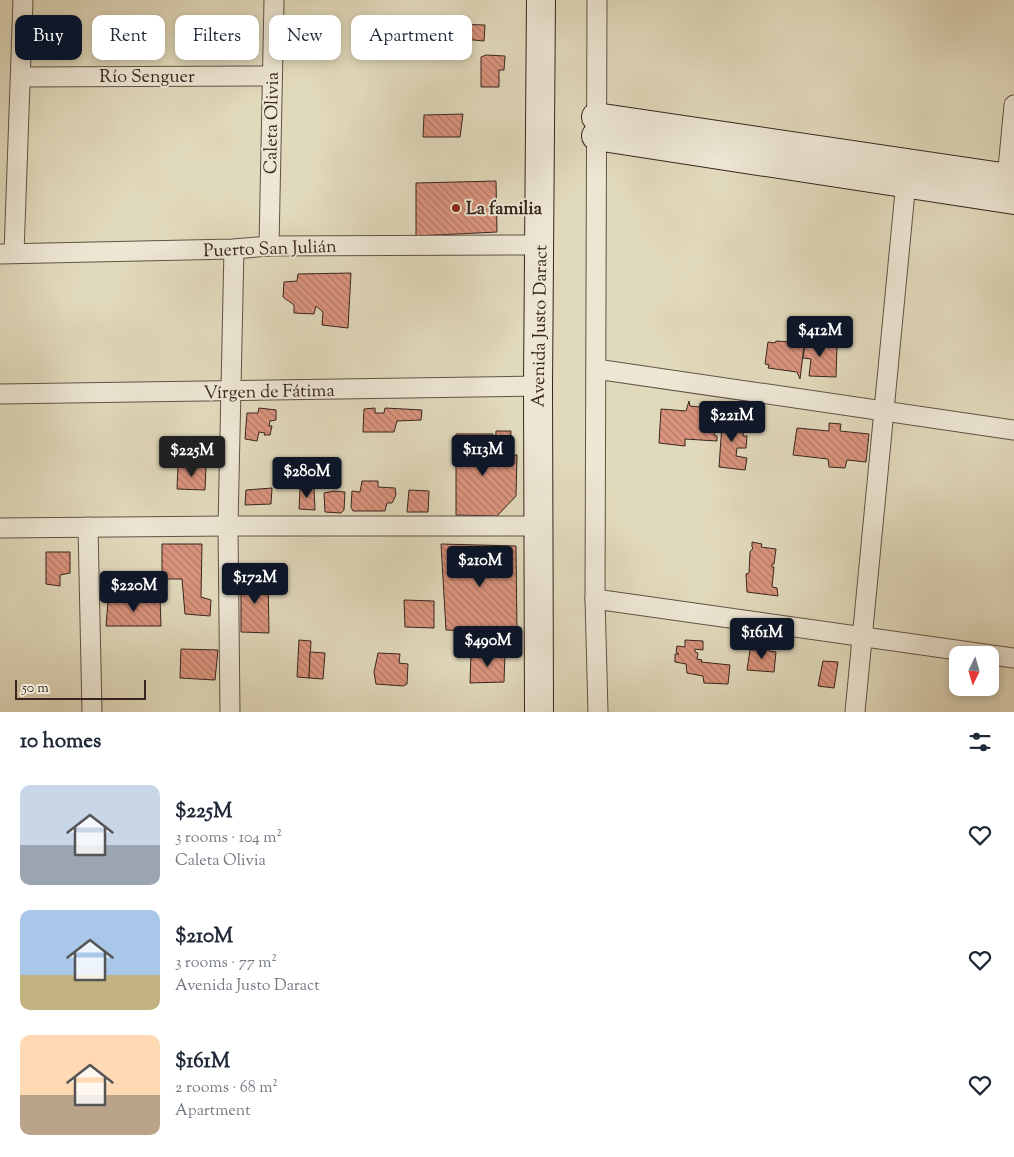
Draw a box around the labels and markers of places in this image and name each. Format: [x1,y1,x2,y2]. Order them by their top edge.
place label: La familia [466,197,543,223]
marker: La familia [450,202,462,214]
pin: $412M [785,316,855,358]
pin: $221M [697,400,767,443]
pin: $113M [448,434,518,477]
pin: $225M [157,436,227,478]
pin: $280M [272,456,342,499]
pin: $210M [445,546,515,588]
pin: $172M [220,562,290,605]
pin: $220M [99,570,169,613]
pin: $161M [727,618,797,660]
pin: $490M [453,626,523,668]

